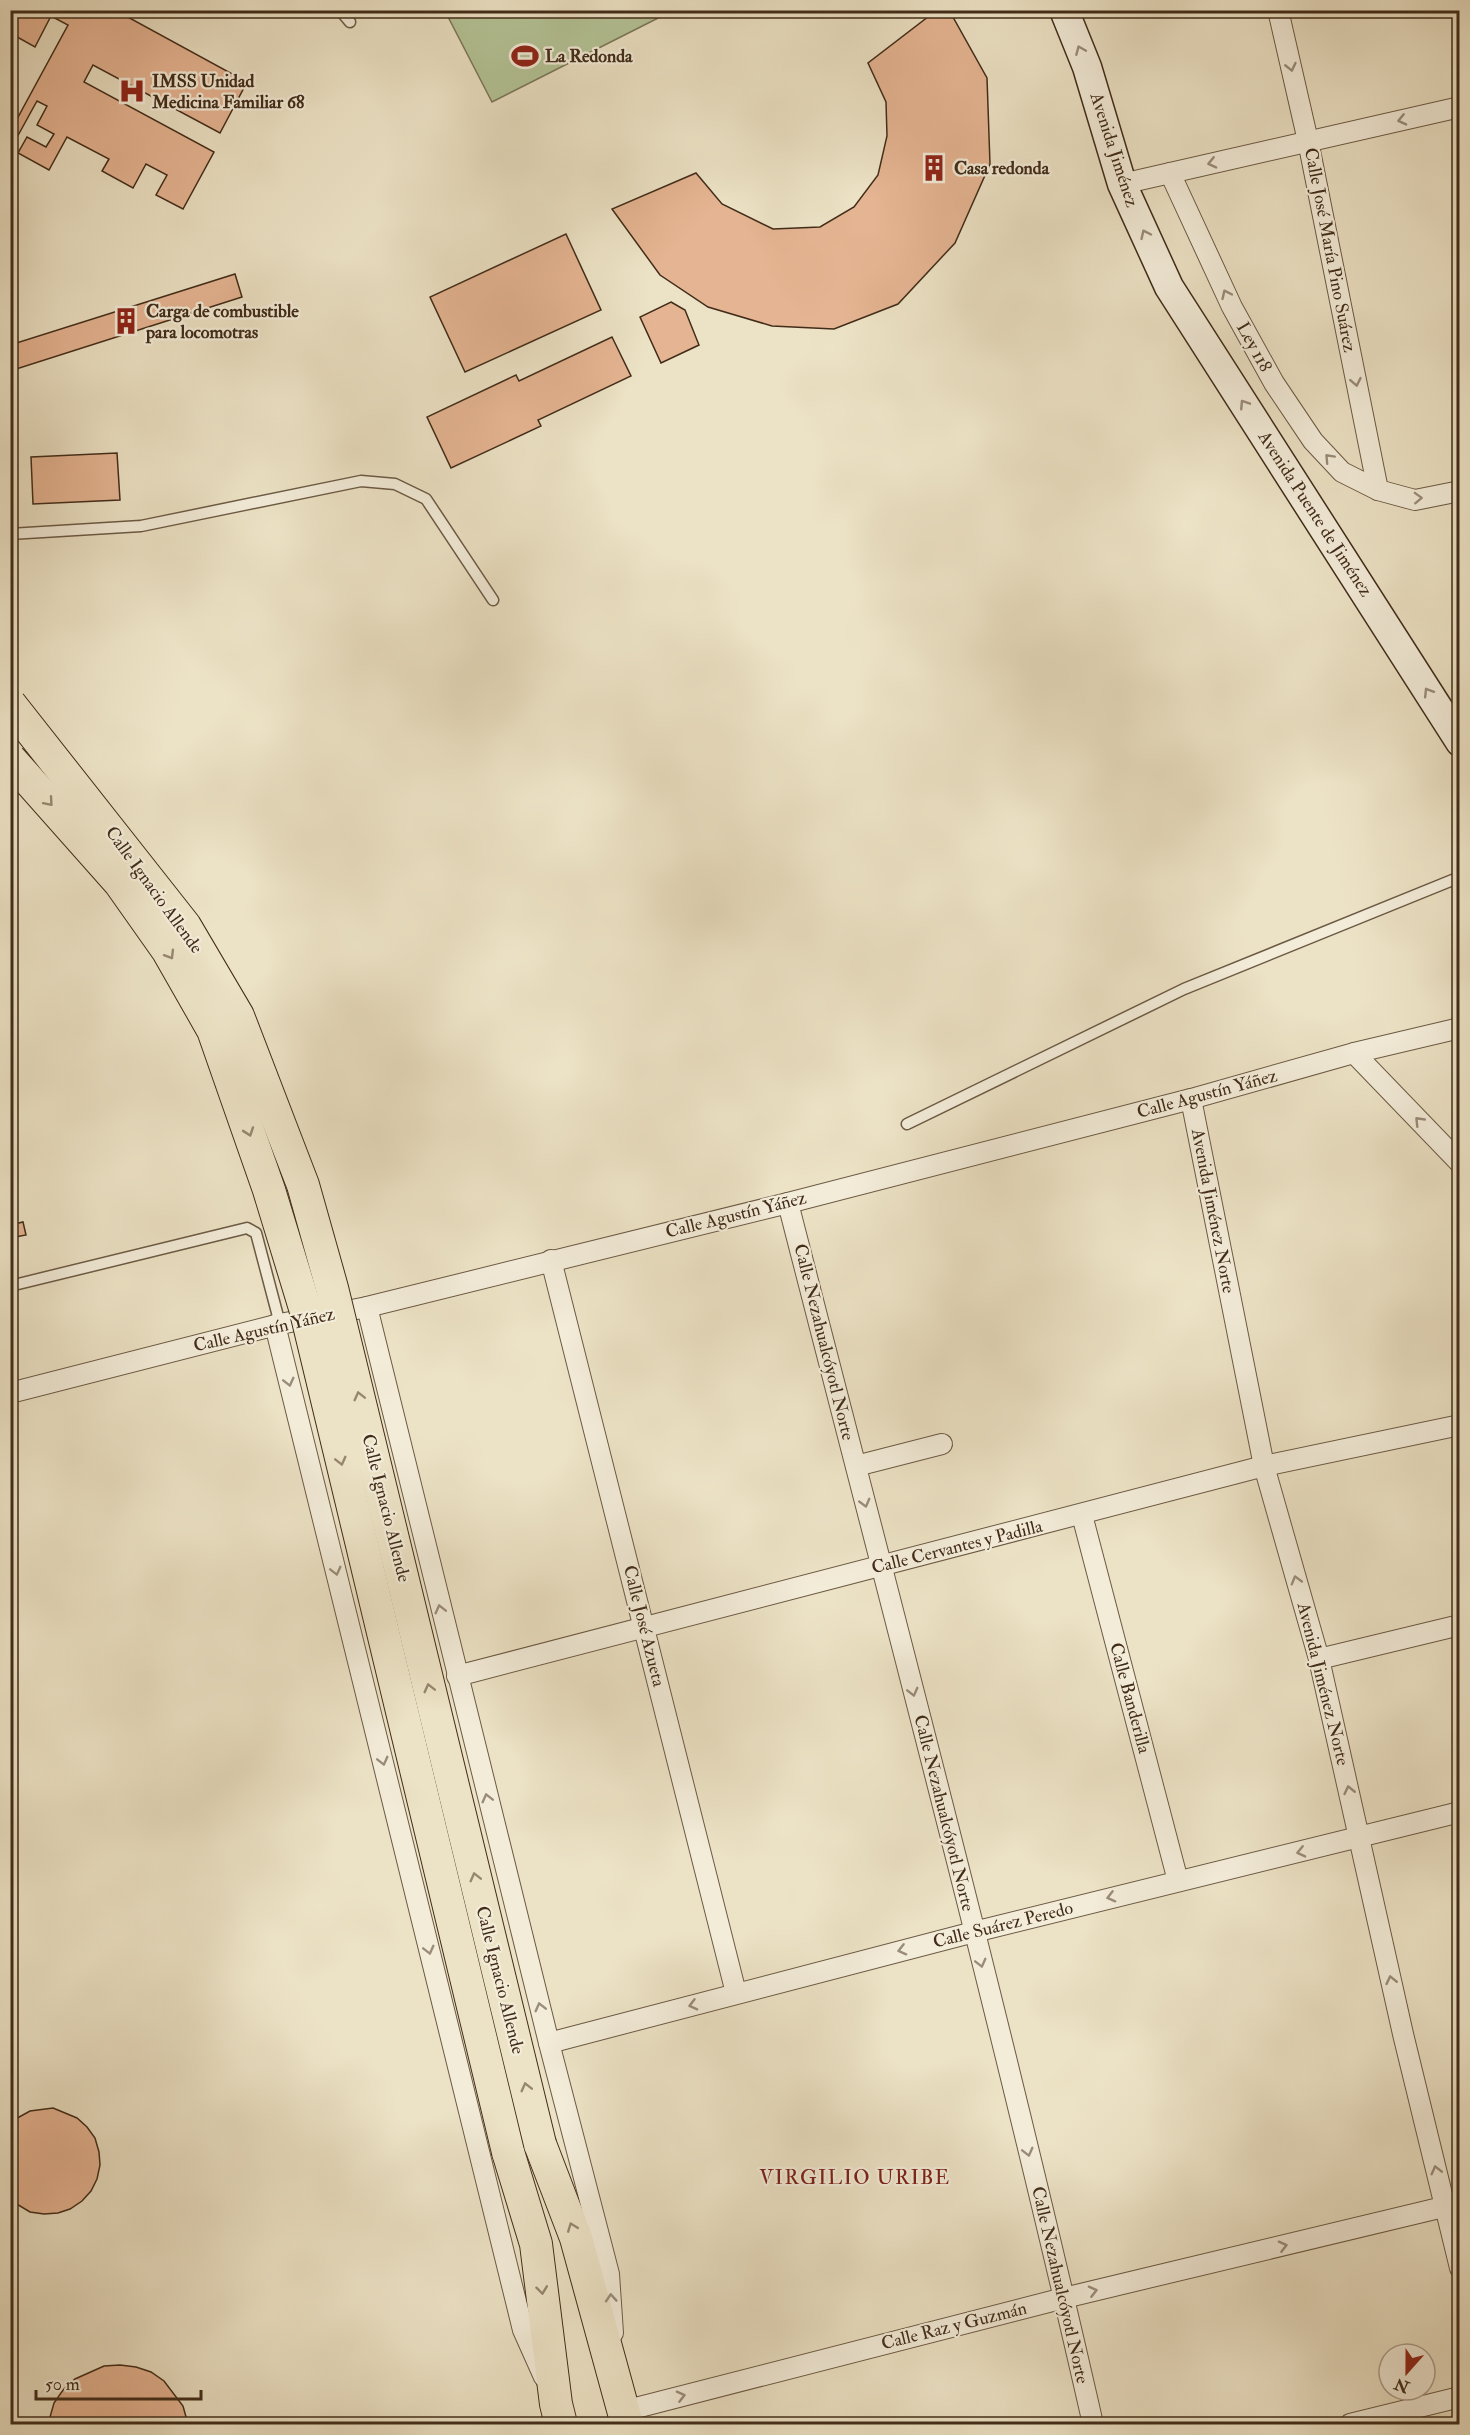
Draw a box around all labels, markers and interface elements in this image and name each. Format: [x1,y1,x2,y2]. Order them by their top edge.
sports icon: La Redonda [510,41,540,71]
place label: La Redonda [545,45,633,68]
one-way arrow [1075,45,1087,56]
one-way arrow [1284,62,1297,72]
place label: IMSS Unidad Medicina Familiar 68 [151,70,305,114]
hospital icon: IMSS Unidad Medicina Familiar 68 [117,76,147,106]
street label: Avenida Jiménez [1084,89,1143,210]
one-way arrow [1398,113,1408,126]
street label: Calle José María Pino Suárez [1299,146,1361,355]
building icon: Casa redonda [919,153,949,183]
one-way arrow [1208,156,1218,169]
place label: Casa redonda [954,157,1050,180]
one-way arrow [1140,229,1152,240]
one-way arrow [1221,289,1233,300]
place label: Carga de combustible para locomotras [145,300,299,344]
building icon: Carga de combustible para locomotras [111,306,141,336]
street label: Ley 118 [1231,318,1277,376]
one-way arrow [1349,377,1362,387]
one-way arrow [1240,400,1252,410]
street label: Avenida Puente de Jiménez [1252,426,1377,601]
one-way arrow [1326,455,1337,466]
one-way arrow [1414,492,1423,504]
one-way arrow [1425,688,1436,699]
one-way arrow [42,796,53,806]
street label: Calle Ignacio Allende [100,822,208,959]
one-way arrow [162,949,174,959]
street label: Calle Agustín Yáñez [1134,1064,1280,1124]
one-way arrow [1415,1118,1426,1128]
one-way arrow [242,1126,254,1137]
street label: Avenida Jiménez Norte [1186,1126,1240,1296]
street label: Calle Agustín Yáñez [663,1186,809,1244]
street label: Calle Nezahualcóyotl Norte [788,1241,860,1443]
street label: Calle Agustín Yáñez [191,1303,337,1357]
one-way arrow [282,1377,295,1387]
one-way arrow [353,1391,366,1401]
street label: Calle Ignacio Allende [356,1432,416,1585]
one-way arrow [334,1456,347,1466]
one-way arrow [858,1498,871,1508]
street label: Calle Cervantes y Padilla [869,1514,1046,1579]
street label: Calle José Azueta [618,1563,670,1690]
one-way arrow [328,1566,341,1576]
one-way arrow [1291,1575,1304,1585]
street label: Avenida Jiménez Norte [1291,1599,1355,1768]
one-way arrow [435,1604,448,1614]
street label: Calle Banderilla [1104,1640,1156,1757]
one-way arrow [424,1683,437,1693]
one-way arrow [906,1687,919,1697]
street label: Calle Nezahualcóyotl Norte [908,1712,980,1914]
one-way arrow [375,1756,388,1766]
one-way arrow [1343,1785,1356,1795]
one-way arrow [482,1793,495,1803]
one-way arrow [1296,1844,1306,1857]
one-way arrow [470,1872,483,1882]
one-way arrow [1106,1890,1116,1903]
street label: Calle Suárez Peredo [931,1896,1076,1954]
street label: Calle Ignacio Allende [470,1904,530,2057]
one-way arrow [897,1943,907,1956]
one-way arrow [422,1945,435,1955]
one-way arrow [974,1958,987,1968]
one-way arrow [1386,1975,1399,1985]
one-way arrow [688,1997,698,2010]
one-way arrow [534,2003,547,2013]
one-way arrow [520,2082,533,2092]
one-way arrow [1021,2147,1034,2157]
district label: VIRGILIO URIBE [759,2165,951,2190]
one-way arrow [1431,2165,1444,2175]
street label: Calle Nezahualcóyotl Norte [1026,2184,1094,2386]
one-way arrow [566,2222,579,2233]
one-way arrow [1278,2240,1288,2253]
one-way arrow [535,2285,548,2294]
one-way arrow [1088,2286,1098,2299]
one-way arrow [604,2294,617,2303]
street label: Calle Raz y Guzmán [879,2297,1029,2355]
north arrow [1377,2342,1437,2402]
scale bar [36,2363,201,2401]
text: 50 m [45,2373,80,2396]
text: N [1391,2373,1413,2397]
one-way arrow [675,2391,685,2404]

